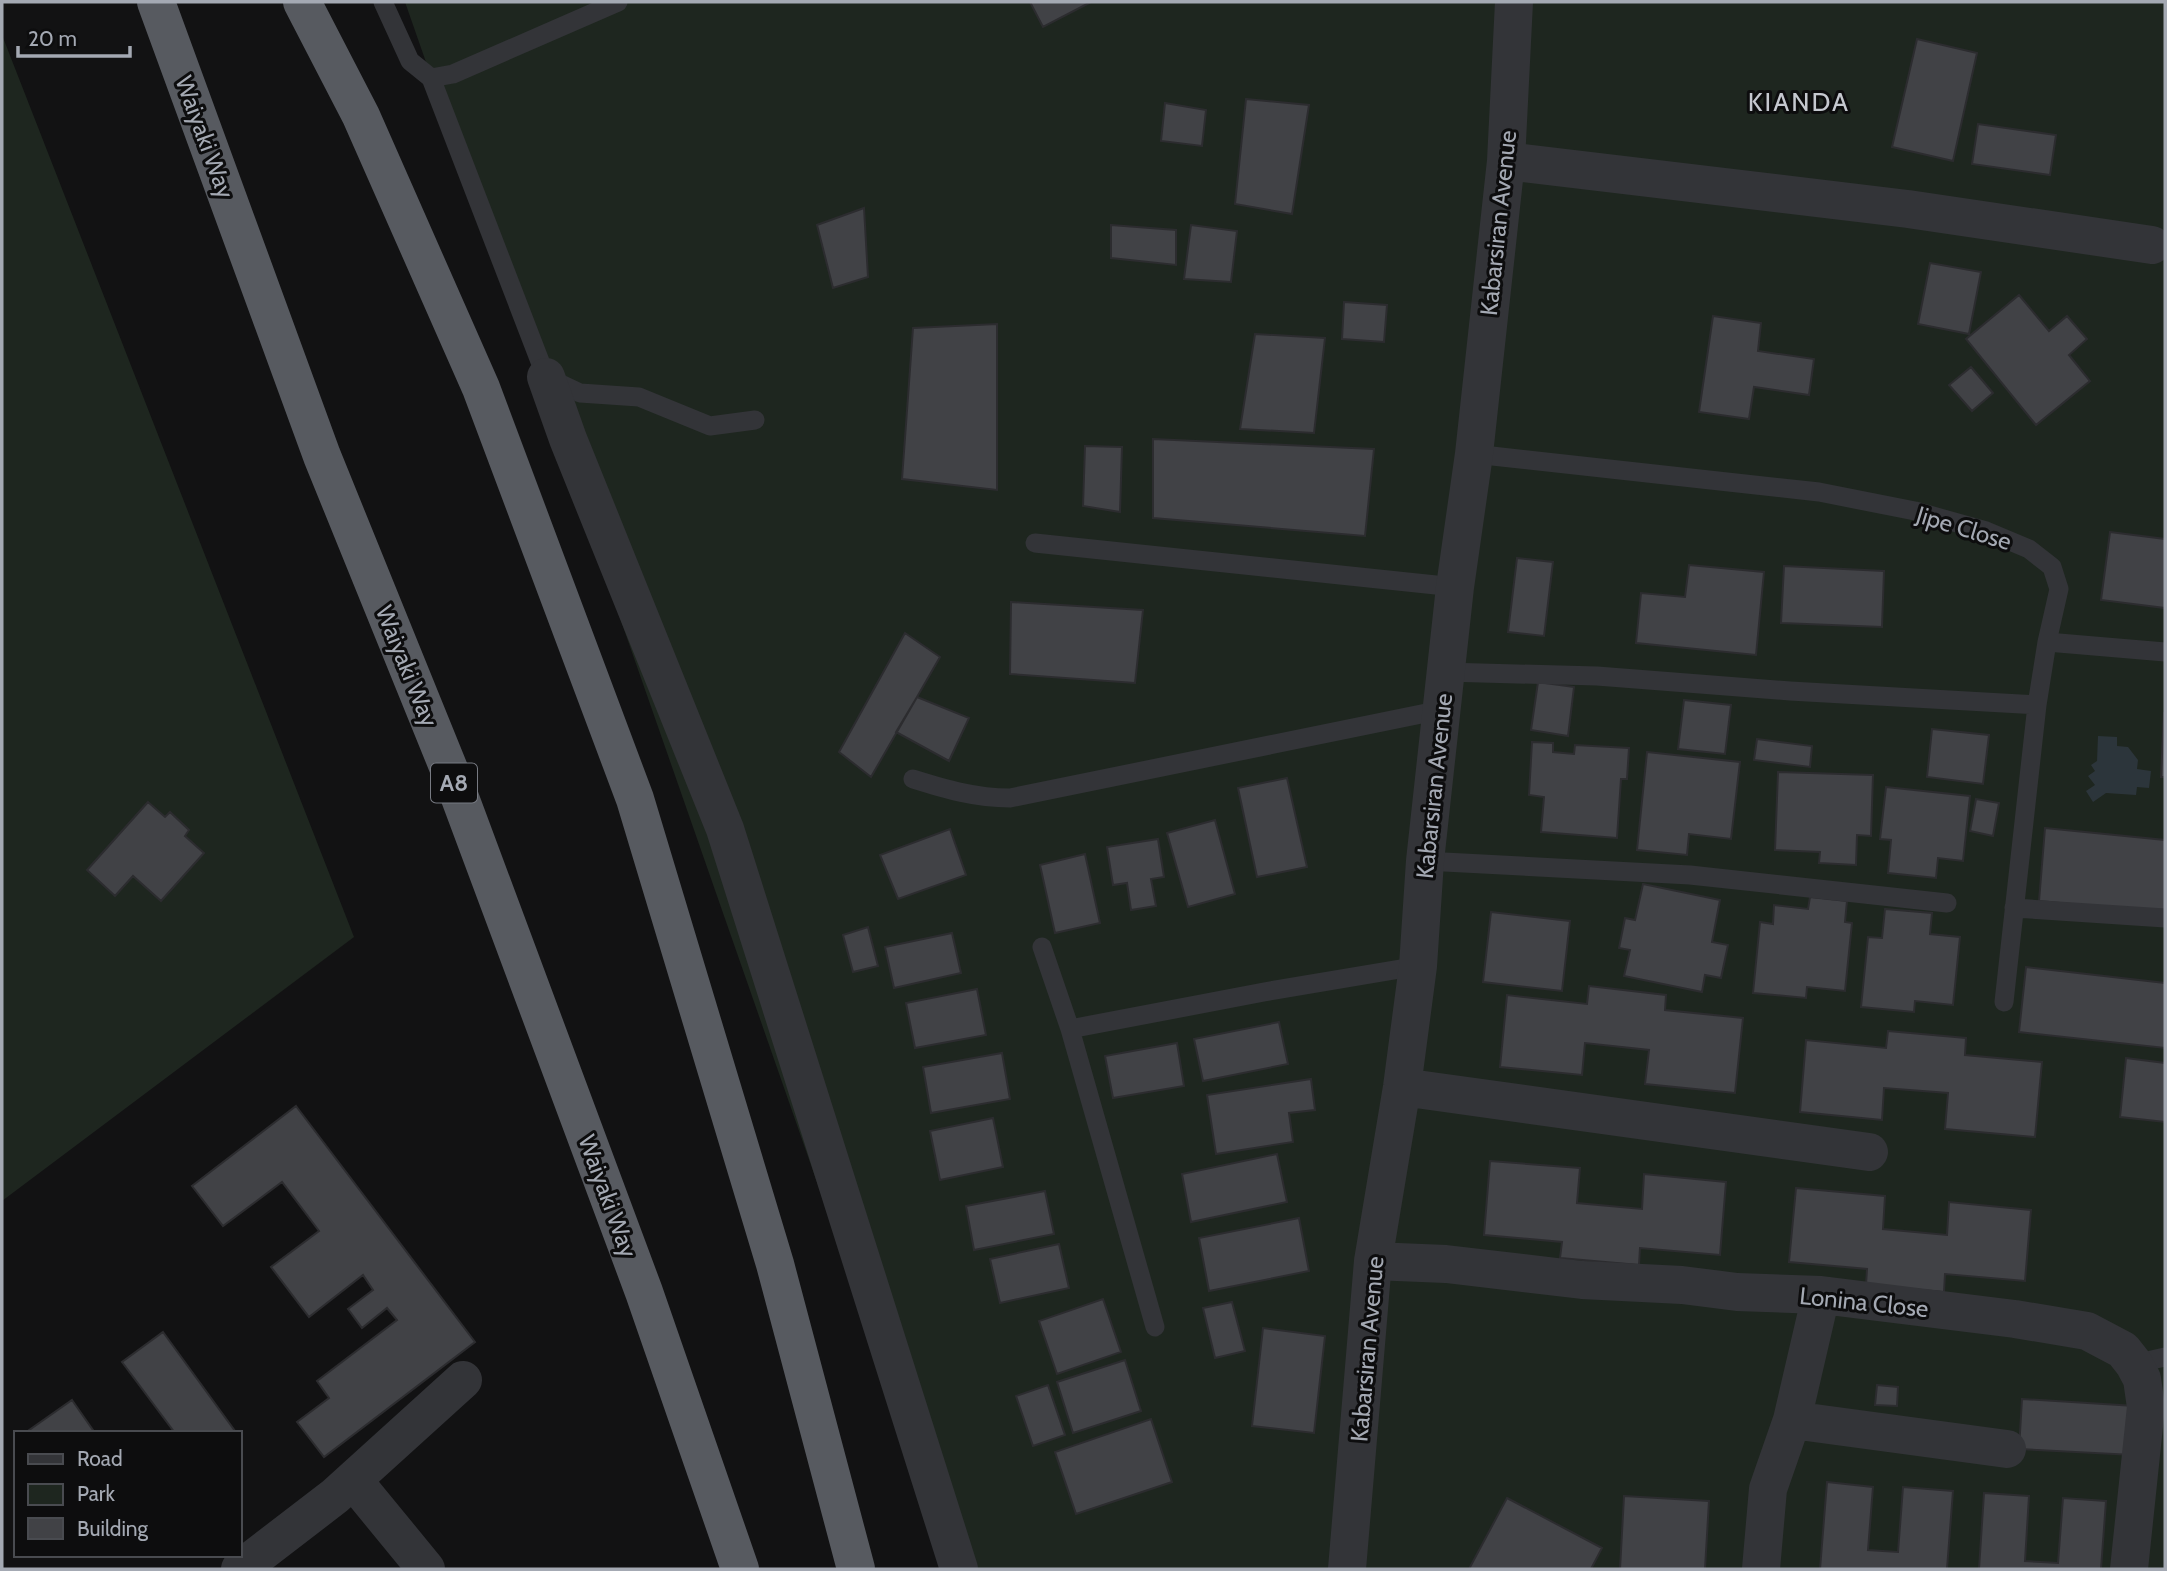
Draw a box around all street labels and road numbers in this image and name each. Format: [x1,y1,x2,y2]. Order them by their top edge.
street label: Waiyaki Way [169,72,241,202]
street label: Kabarsiran Avenue [1474,129,1522,317]
street label: Jipe Close [1912,500,2015,556]
street label: Waiyaki Way [370,601,444,731]
street label: Kabarsiran Avenue [1410,692,1458,880]
road number: A8 [431,764,477,803]
street label: Waiyaki Way [572,1131,644,1261]
street label: Kabarsiran Avenue [1344,1255,1390,1443]
street label: Lonina Close [1798,1281,1930,1323]

